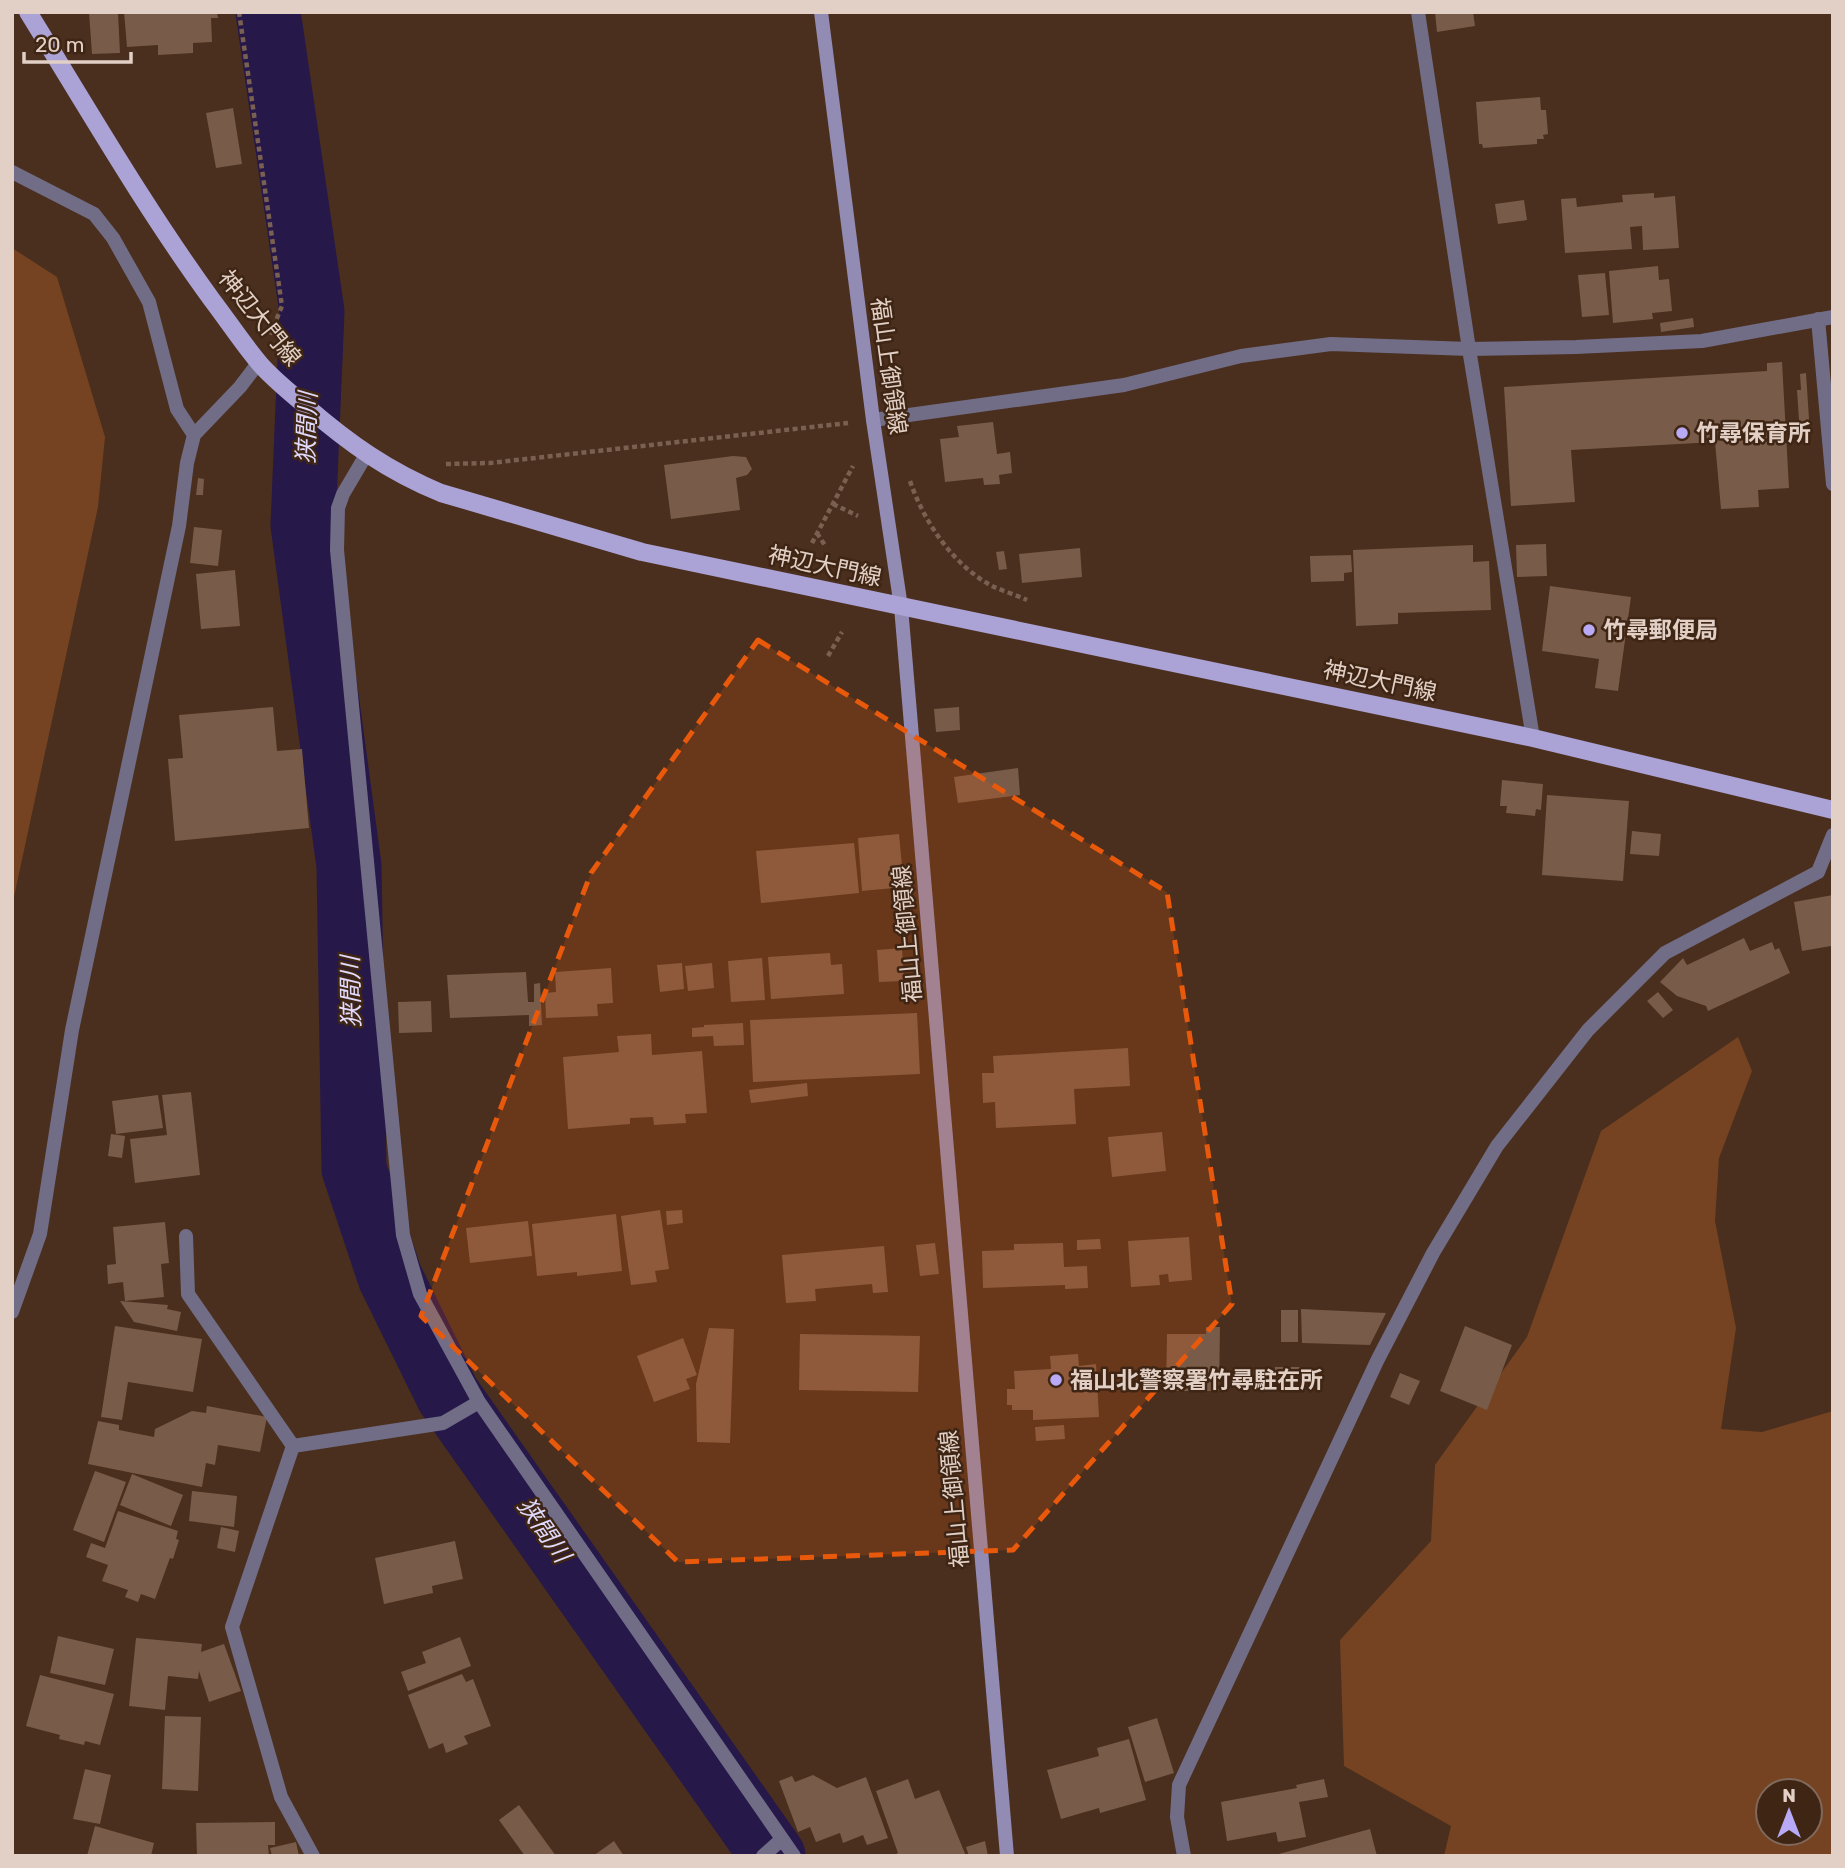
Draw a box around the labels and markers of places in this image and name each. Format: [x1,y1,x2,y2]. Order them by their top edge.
place label: 竹尋保育所 [1696,419,1811,447]
marker: 竹尋保育所 [1674,425,1690,441]
place label: 竹尋郵便局 [1603,616,1718,644]
marker: 竹尋郵便局 [1581,622,1597,638]
place label: 福山北警察署竹尋駐在所 [1070,1366,1323,1394]
marker: 福山北警察署竹尋駐在所 [1048,1372,1064,1388]

